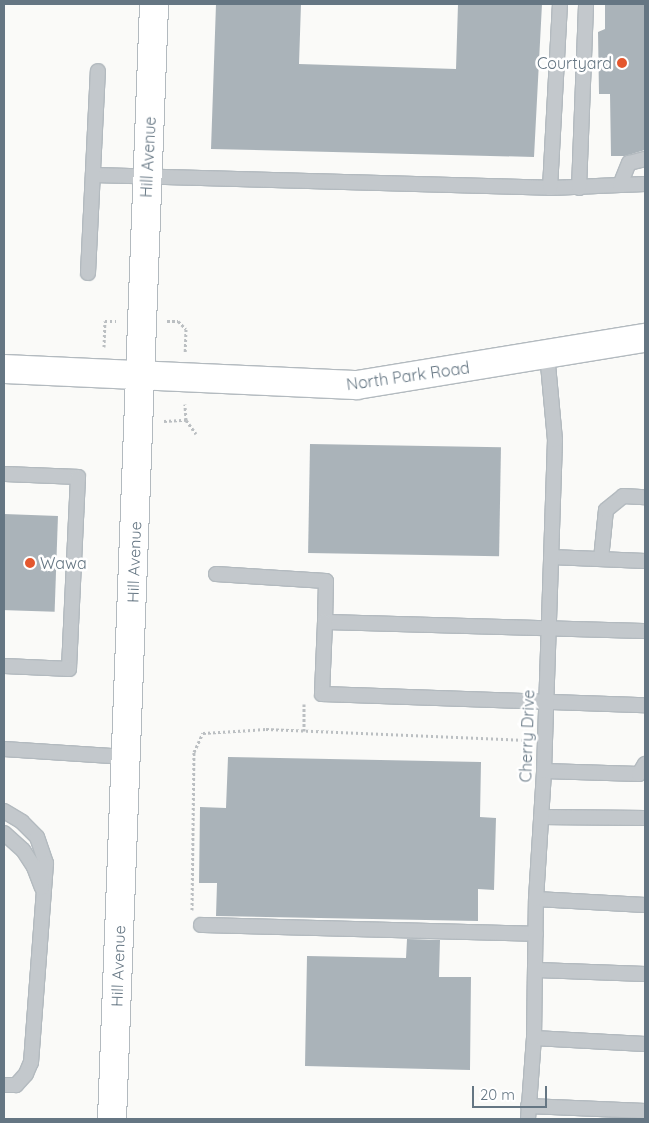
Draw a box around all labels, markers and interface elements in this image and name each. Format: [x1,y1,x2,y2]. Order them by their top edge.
place label: Courtyard [537,53,612,73]
marker: Courtyard [616,57,628,69]
street label: Hill Avenue [136,116,160,198]
street label: North Park Road [345,358,471,394]
street label: Hill Avenue [123,521,145,603]
place label: Wawa [40,553,87,573]
marker: Wawa [24,557,36,569]
street label: Cherry Drive [516,689,538,783]
street label: Hill Avenue [107,925,129,1007]
scale bar [474,1076,549,1108]
text: 20 m [480,1085,515,1104]

